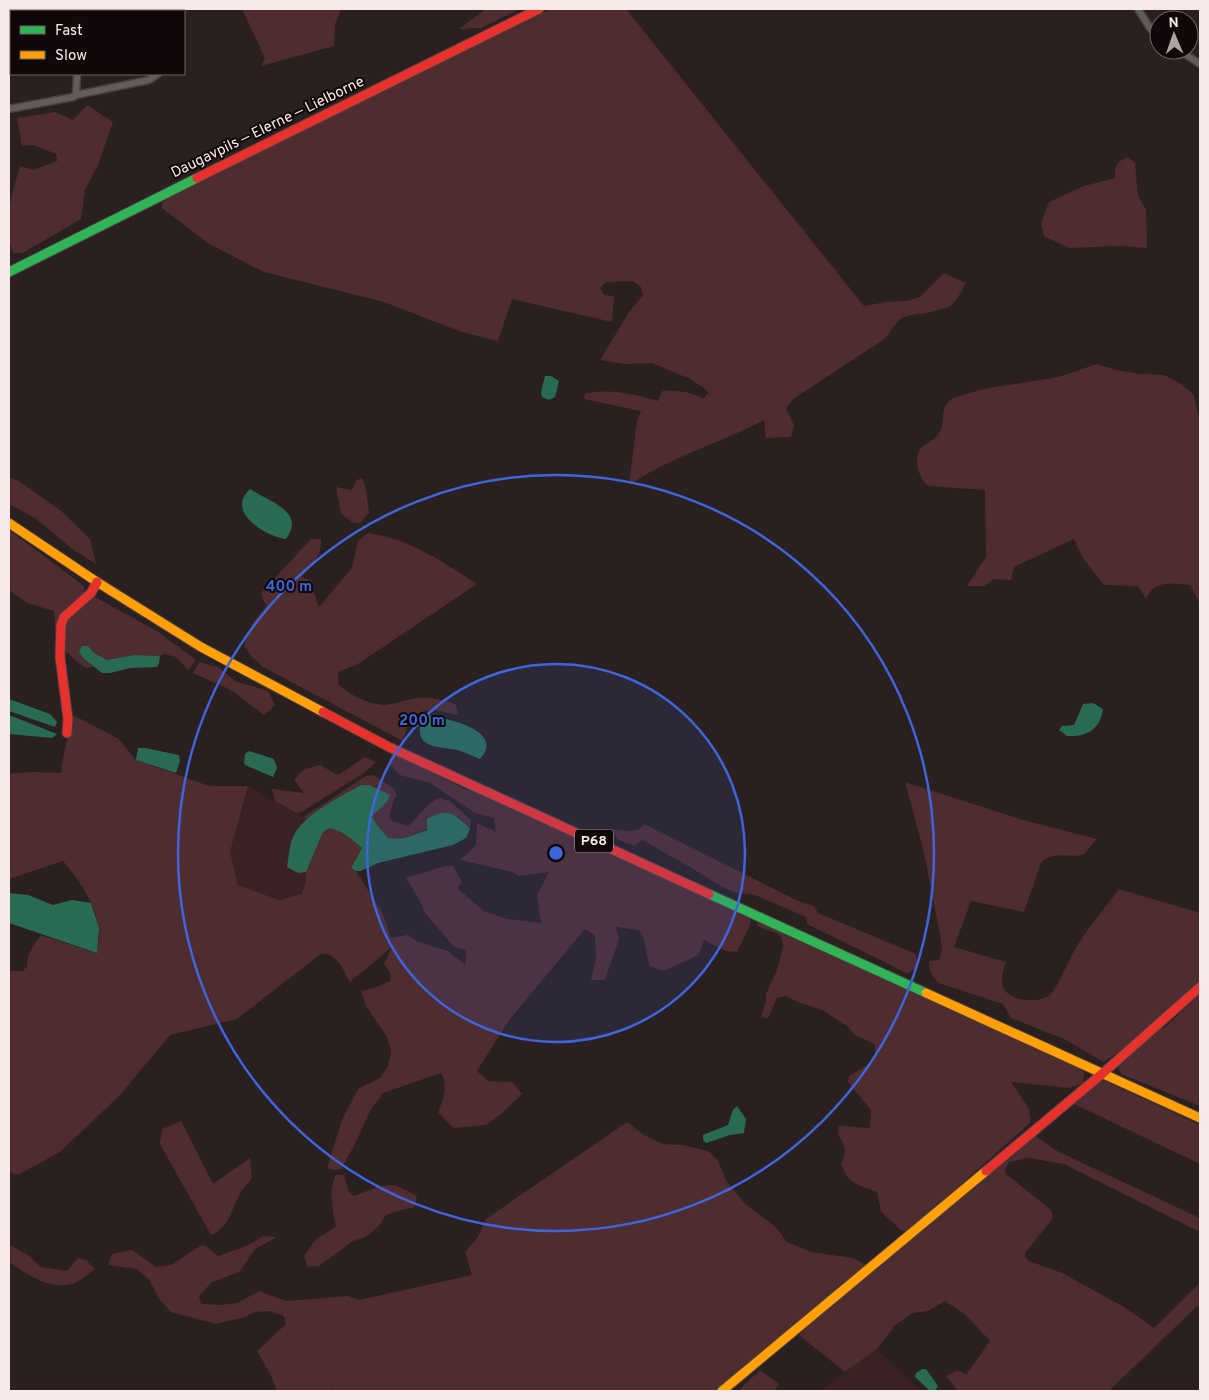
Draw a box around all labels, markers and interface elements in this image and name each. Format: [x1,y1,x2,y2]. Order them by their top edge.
legend [10,10,185,75]
north arrow [1149,10,1199,60]
text: N [1168,15,1179,32]
text: Fast [55,22,83,41]
text: Slow [55,47,87,66]
street label: Daugavpils — Elerne — Lielborne [168,73,368,183]
text: 400 m [266,578,312,597]
text: 200 m [399,712,445,731]
road number: P68 [575,829,613,852]
centre of rings [547,844,565,862]

